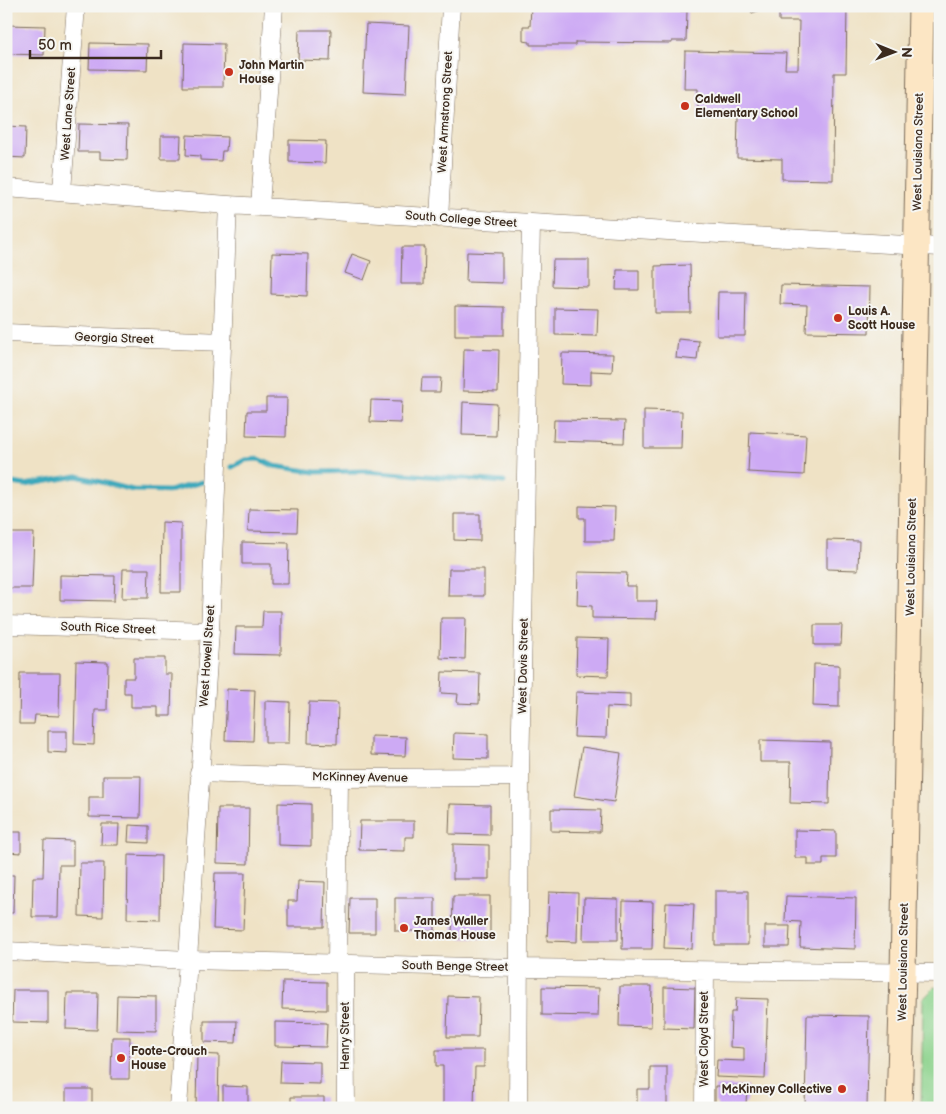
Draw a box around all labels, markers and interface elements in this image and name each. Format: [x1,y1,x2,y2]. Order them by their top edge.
scale bar [30,28,161,60]
north arrow [868,28,918,78]
text: 50 m [38,36,72,55]
text: N [898,47,915,58]
street label: West Armstrong Street [435,50,456,173]
place label: John Martin House [239,58,304,87]
marker: John Martin House [223,66,235,78]
street label: West Lane Street [58,67,79,161]
place label: Caldwell Elementary School [695,92,798,121]
street label: West Louisiana Street [910,93,927,211]
marker: Caldwell Elementary School [679,100,691,112]
street label: South College Street [405,208,518,231]
place label: Louis A. Scott House [848,304,915,333]
marker: Louis A. Scott House [832,312,844,324]
street label: Georgia Street [74,330,154,347]
street label: West Louisiana Street [903,498,920,616]
street label: West Howell Street [196,604,219,708]
street label: West Davis Street [515,618,532,714]
street label: South Rice Street [60,619,156,638]
street label: McKinney Avenue [312,769,408,786]
street label: West Louisiana Street [895,903,912,1021]
place label: James Waller Thomas House [414,914,496,943]
marker: James Waller Thomas House [398,922,410,934]
street label: South Benge Street [402,958,509,975]
street label: West Cloyd Street [697,991,712,1087]
street label: Henry Street [338,1002,353,1070]
place label: Foote-Crouch House [131,1044,207,1073]
marker: Foote-Crouch House [115,1052,127,1064]
place label: McKinney Collective [721,1082,832,1097]
marker: McKinney Collective [836,1083,848,1095]

